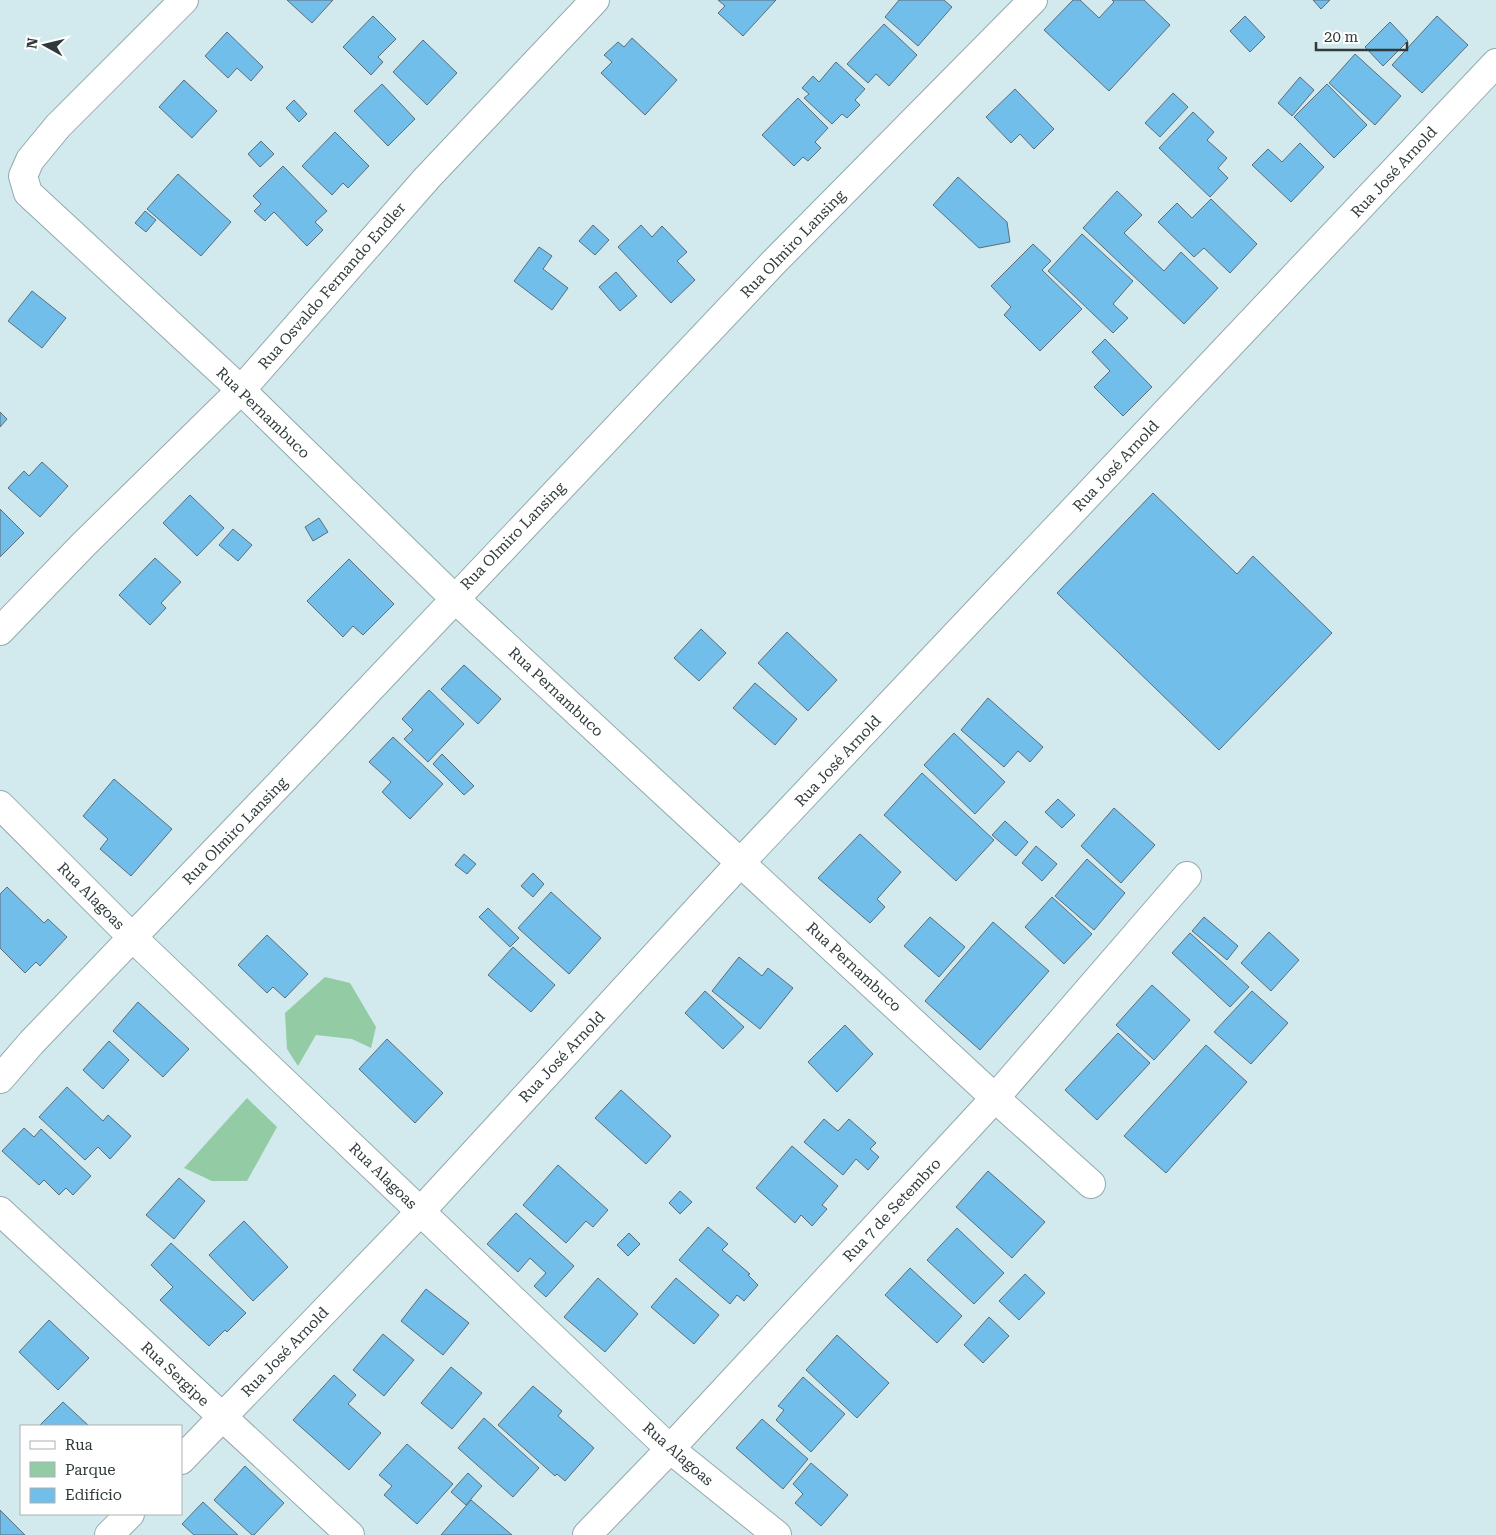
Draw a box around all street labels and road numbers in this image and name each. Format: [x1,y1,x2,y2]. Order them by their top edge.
street label: Rua José Arnold [1347,123,1441,221]
street label: Rua Olmiro Lansing [737,186,849,302]
street label: Rua Osvaldo Fernando Endler [255,199,409,373]
street label: Rua Pernambuco [212,364,314,462]
street label: Rua José Arnold [1069,417,1163,515]
street label: Rua Olmiro Lansing [457,478,569,594]
street label: Rua Pernambuco [505,643,607,741]
street label: Rua José Arnold [791,712,885,810]
street label: Rua Olmiro Lansing [179,773,291,889]
street label: Rua Alagoas [54,859,128,933]
street label: Rua Pernambuco [803,918,905,1016]
street label: Rua José Arnold [515,1008,609,1106]
street label: Rua Alagoas [345,1139,421,1213]
street label: Rua 7 de Setembro [839,1154,945,1266]
street label: Rua José Arnold [238,1303,333,1401]
street label: Rua Sergipe [137,1338,213,1410]
street label: Rua Alagoas [639,1419,717,1489]

